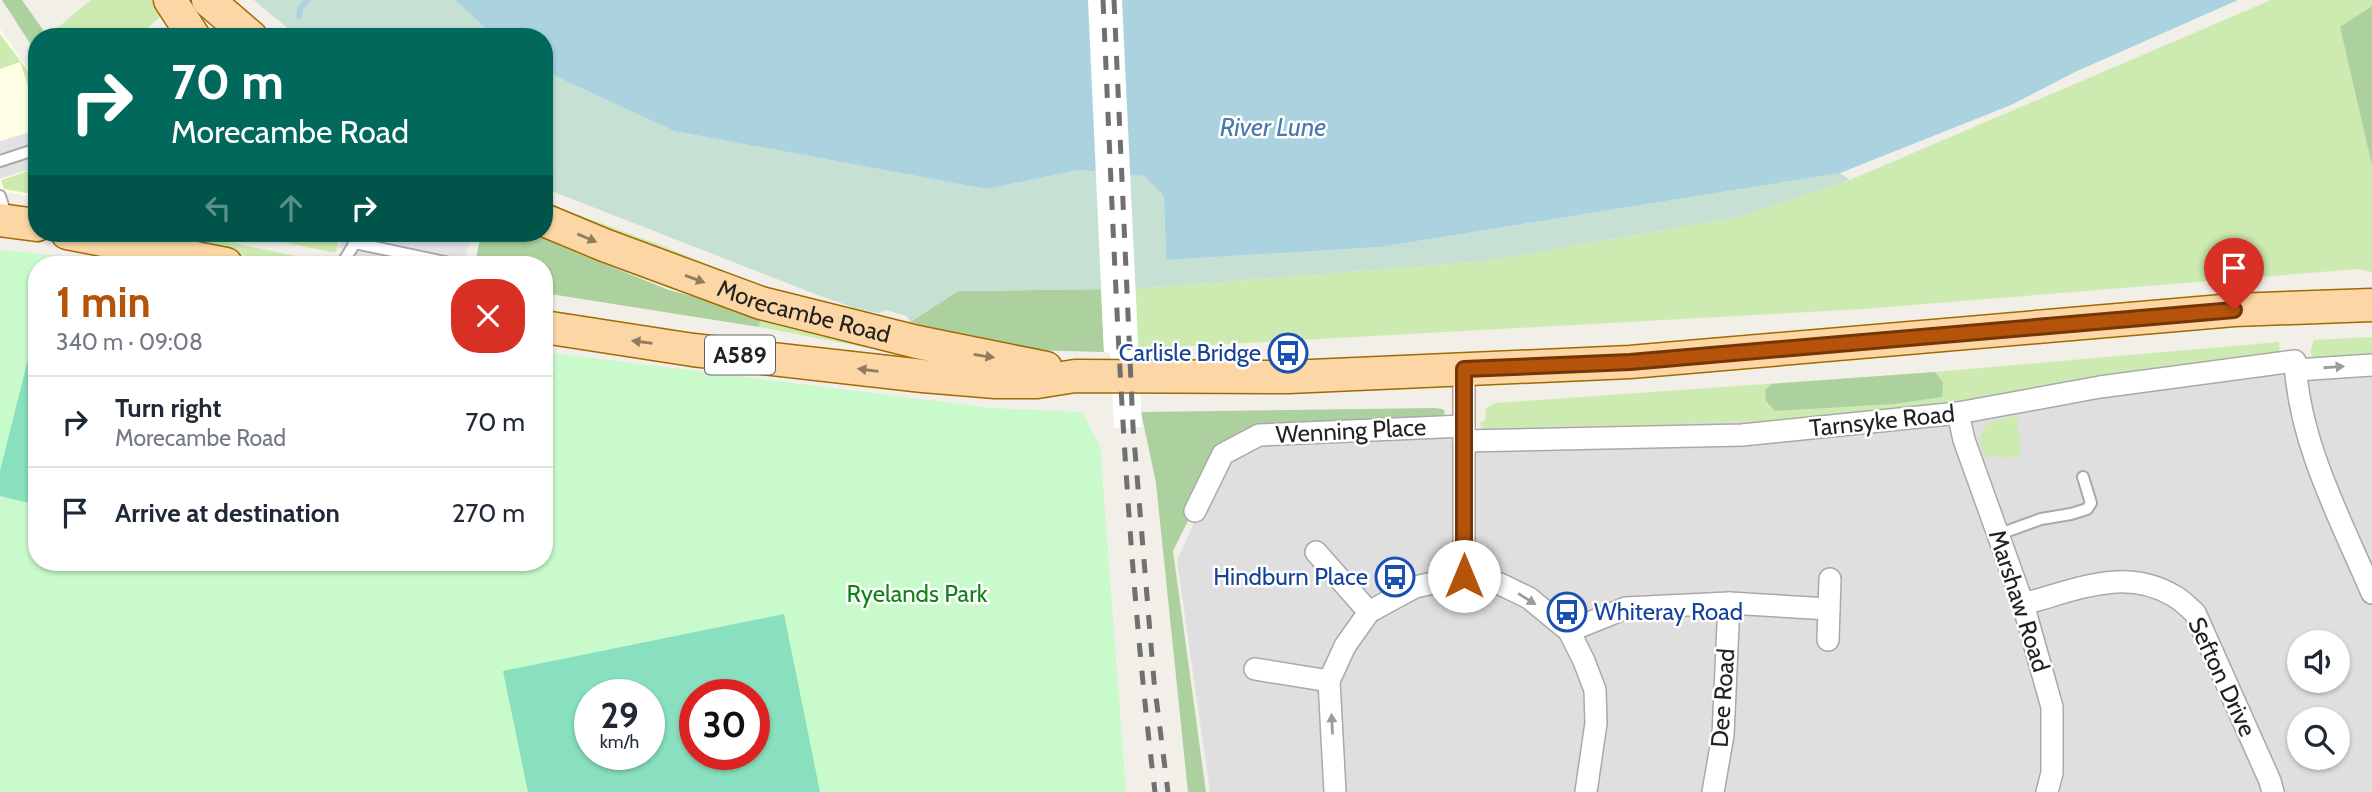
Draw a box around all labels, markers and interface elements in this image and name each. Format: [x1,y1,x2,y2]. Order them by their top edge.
text: 70 m [171,52,284,111]
icon: right [56,56,147,147]
water label: River Lune [1220,111,1326,143]
text: Morecambe Road [171,112,409,151]
icon: left [199,189,237,227]
icon: ahead [272,189,310,227]
icon: right [345,189,383,227]
one-way arrow [577,233,598,244]
pin [2204,238,2264,310]
icon: arrive [2215,249,2253,287]
street label: Morecambe Road [713,273,894,349]
one-way arrow [685,274,706,285]
text: 1 min [56,276,151,328]
button: close [451,279,525,353]
text: 340 m · 09:08 [56,328,203,356]
bus stop icon: Carlisle Bridge [1267,332,1309,374]
road number: A589 [705,336,775,374]
one-way arrow [631,337,653,348]
place label: Carlisle Bridge [1119,338,1261,367]
one-way arrow [973,351,995,362]
one-way arrow [2323,362,2345,373]
one-way arrow [857,364,879,375]
text: Turn right [115,392,221,424]
street label: Tarnsyke Road [1808,398,1956,443]
icon: right [56,403,94,441]
text: 70 m [465,406,525,438]
street label: Wenning Place [1275,412,1427,449]
text: Morecambe Road [115,424,286,452]
icon: arrive [56,494,94,532]
text: Arrive at destination [115,497,340,529]
text: 270 m [452,497,525,529]
street label: Marshaw Road [1983,526,2056,675]
position arrow [1427,539,1501,613]
bus stop icon: Hindburn Place [1374,556,1416,598]
place label: Hindburn Place [1213,562,1368,591]
park label: Ryelands Park [847,579,988,608]
bus stop icon: Whiteray Road [1546,591,1588,633]
one-way arrow [1518,593,1537,605]
place label: Whiteray Road [1594,597,1743,626]
street label: Sefton Drive [2182,613,2263,741]
map controls [2287,630,2350,770]
button: sound [2287,630,2350,693]
street label: Dee Road [1705,647,1740,749]
speed limit sign: 30 [679,679,770,770]
text: 29 [600,694,639,737]
button: search [2287,707,2350,770]
one-way arrow [1326,713,1337,735]
text: km/h [600,731,639,753]

